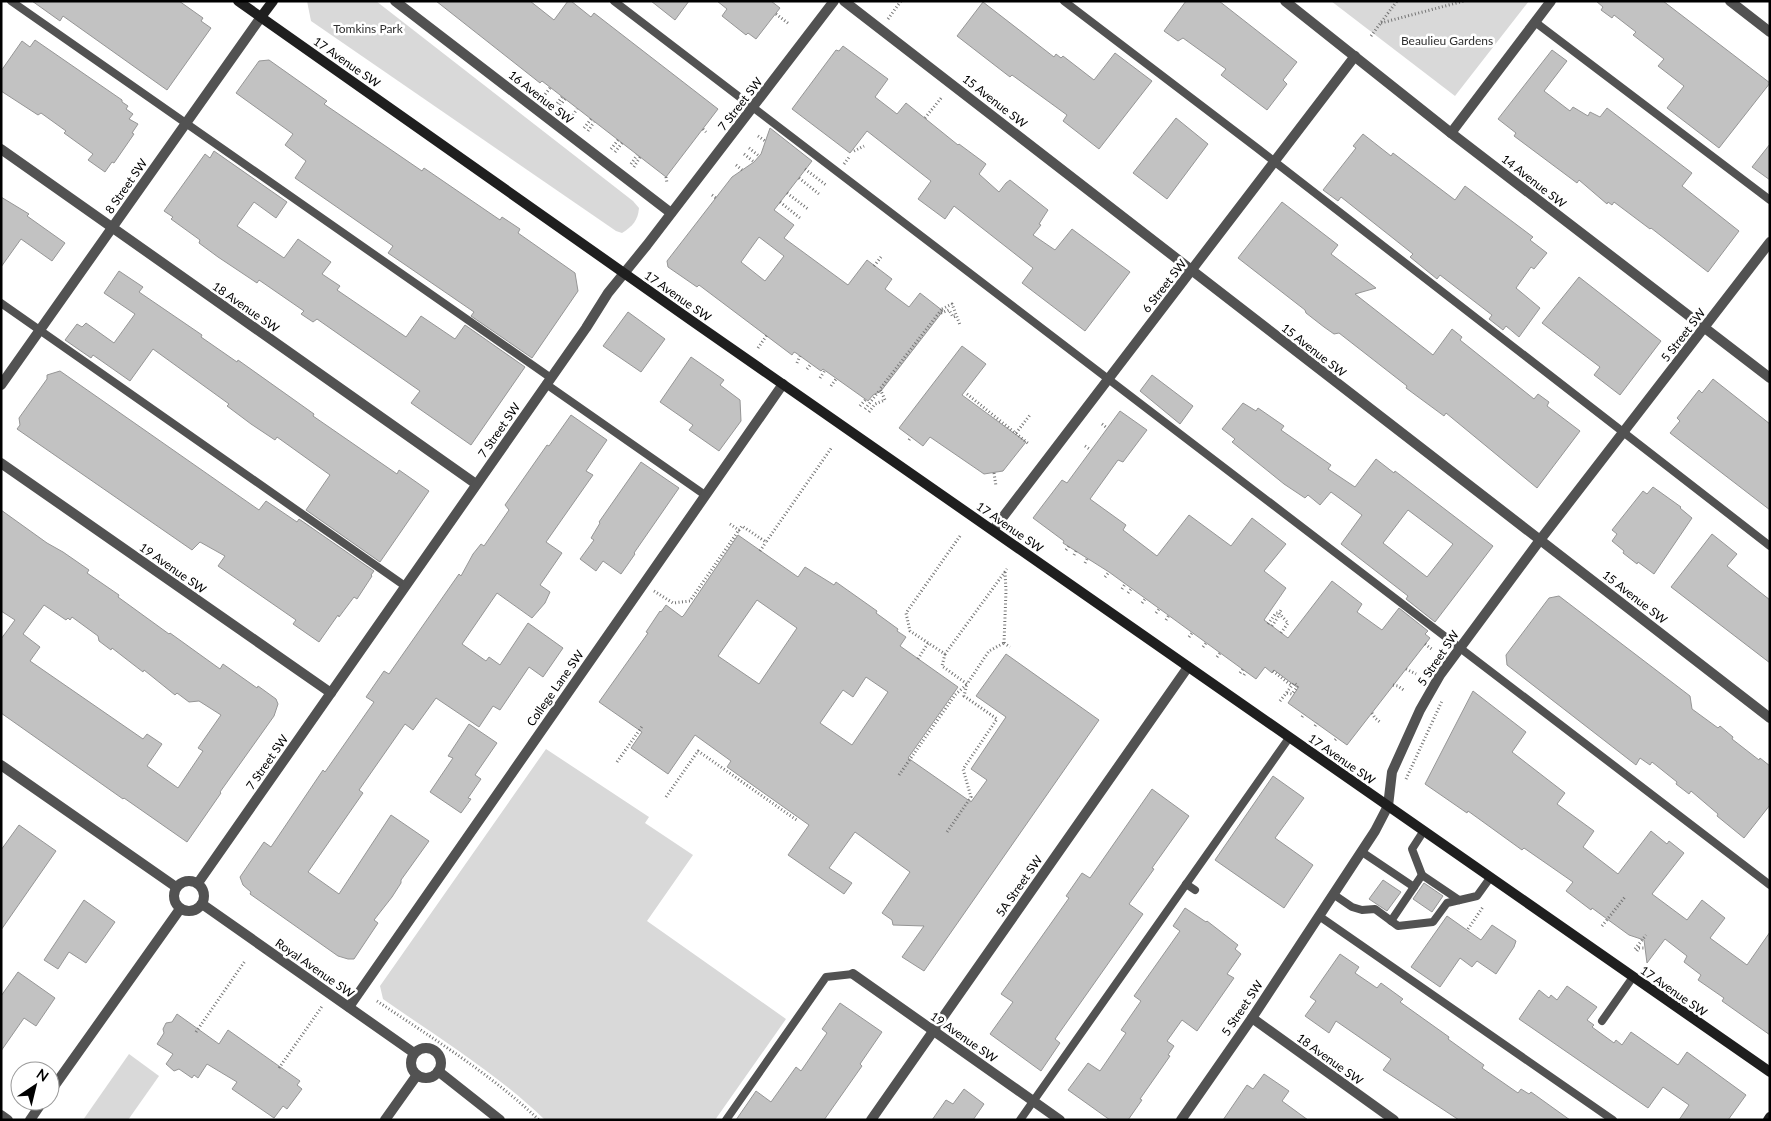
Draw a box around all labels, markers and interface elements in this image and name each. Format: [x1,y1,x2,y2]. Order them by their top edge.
park label: Tomkins Park [333,21,404,36]
street label: 17 Avenue SW [311,33,384,91]
park label: Beaulieu Gardens [1401,33,1493,48]
street label: 16 Avenue SW [506,67,577,127]
street label: 15 Avenue SW [960,71,1031,131]
street label: 7 Street SW [715,74,766,134]
street label: 14 Avenue SW [1499,151,1570,211]
street label: 8 Street SW [102,155,151,216]
street label: 6 Street SW [1139,256,1190,316]
street label: 17 Avenue SW [642,267,715,325]
street label: 18 Avenue SW [210,278,283,336]
street label: 5 Street SW [1658,305,1709,365]
street label: 15 Avenue SW [1279,320,1350,380]
street label: 7 Street SW [475,399,524,460]
street label: 17 Avenue SW [974,498,1047,556]
street label: 19 Avenue SW [137,539,210,597]
street label: 15 Avenue SW [1600,567,1671,627]
street label: 5 Street SW [1414,627,1462,689]
street label: College Lane SW [523,647,587,729]
street label: 17 Avenue SW [1306,730,1379,788]
street label: 7 Street SW [243,731,292,792]
street label: 5A Street SW [992,852,1046,920]
street label: Royal Avenue SW [273,935,358,1001]
street label: 17 Avenue SW [1638,962,1711,1020]
street label: 5 Street SW [1218,977,1266,1039]
street label: 19 Avenue SW [928,1008,1001,1066]
street label: 18 Avenue SW [1294,1030,1367,1088]
north arrow [10,1061,60,1111]
text: N [33,1065,52,1085]

